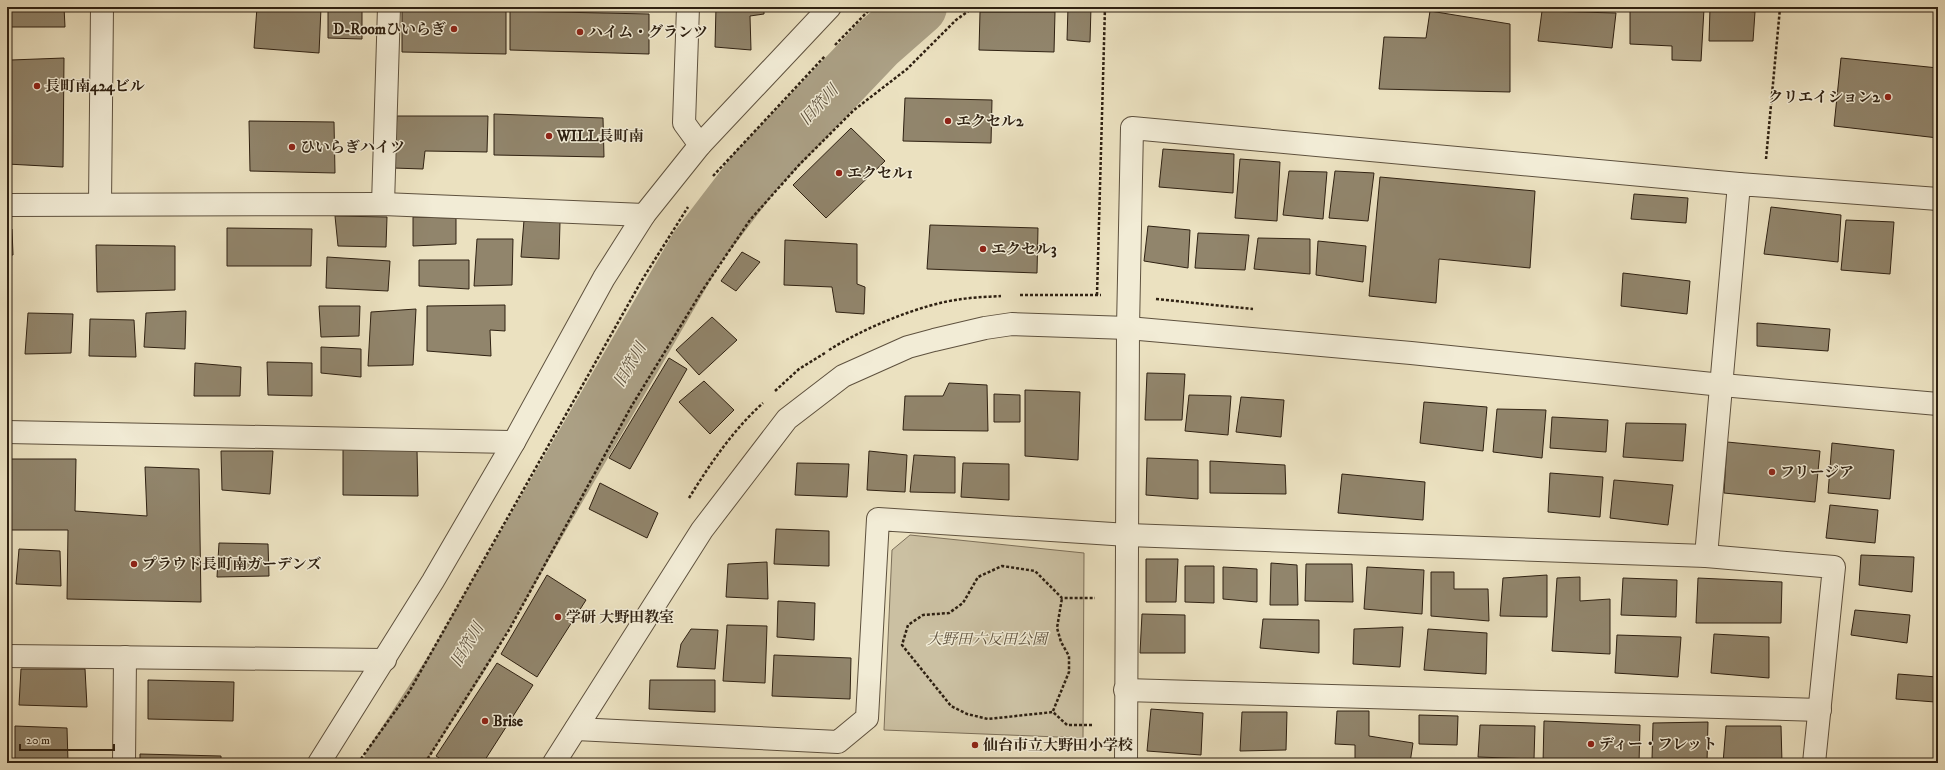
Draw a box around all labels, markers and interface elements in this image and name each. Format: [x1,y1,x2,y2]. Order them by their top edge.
place label: D-Roomひいらぎ [333,20,446,39]
place label: ハイム・グランツ [588,23,708,42]
marker: D-Roomひいらぎ [449,24,459,34]
marker: ハイム・グランツ [575,27,585,37]
place label: 長町南424ビル [45,77,145,96]
water label: 旧笊川 [795,79,844,129]
marker: 長町南424ビル [32,81,42,91]
place label: クリエイション2 [1768,88,1881,107]
marker: クリエイション2 [1883,92,1893,102]
place label: エクセル2 [956,112,1024,131]
marker: エクセル2 [943,116,953,126]
place label: WILL長町南 [556,127,644,146]
marker: WILL長町南 [544,131,554,141]
place label: ひいらぎハイツ [300,138,405,157]
marker: ひいらぎハイツ [287,142,297,152]
place label: エクセル1 [847,164,913,183]
marker: エクセル1 [834,168,844,178]
place label: エクセル3 [991,240,1057,259]
marker: エクセル3 [978,244,988,254]
water label: 旧笊川 [609,337,652,391]
place label: フリージア [1780,463,1854,482]
marker: フリージア [1767,467,1777,477]
place label: プラウド長町南ガーデンズ [142,555,321,574]
marker: プラウド長町南ガーデンズ [129,559,139,569]
place label: 学研 大野田教室 [566,608,674,627]
marker: 学研 大野田教室 [553,612,563,622]
water label: 旧笊川 [446,618,489,671]
park label: 大野田六反田公園 [927,630,1050,649]
place label: Brise [493,712,524,731]
marker: Brise [480,716,490,726]
scale bar [20,726,114,752]
text: 20 m [26,733,50,748]
place label: ディー・フレット [1599,735,1717,754]
place label: 仙台市立大野田小学校 [983,736,1133,755]
marker: ディー・フレット [1586,739,1596,749]
marker: 仙台市立大野田小学校 [970,740,980,750]

